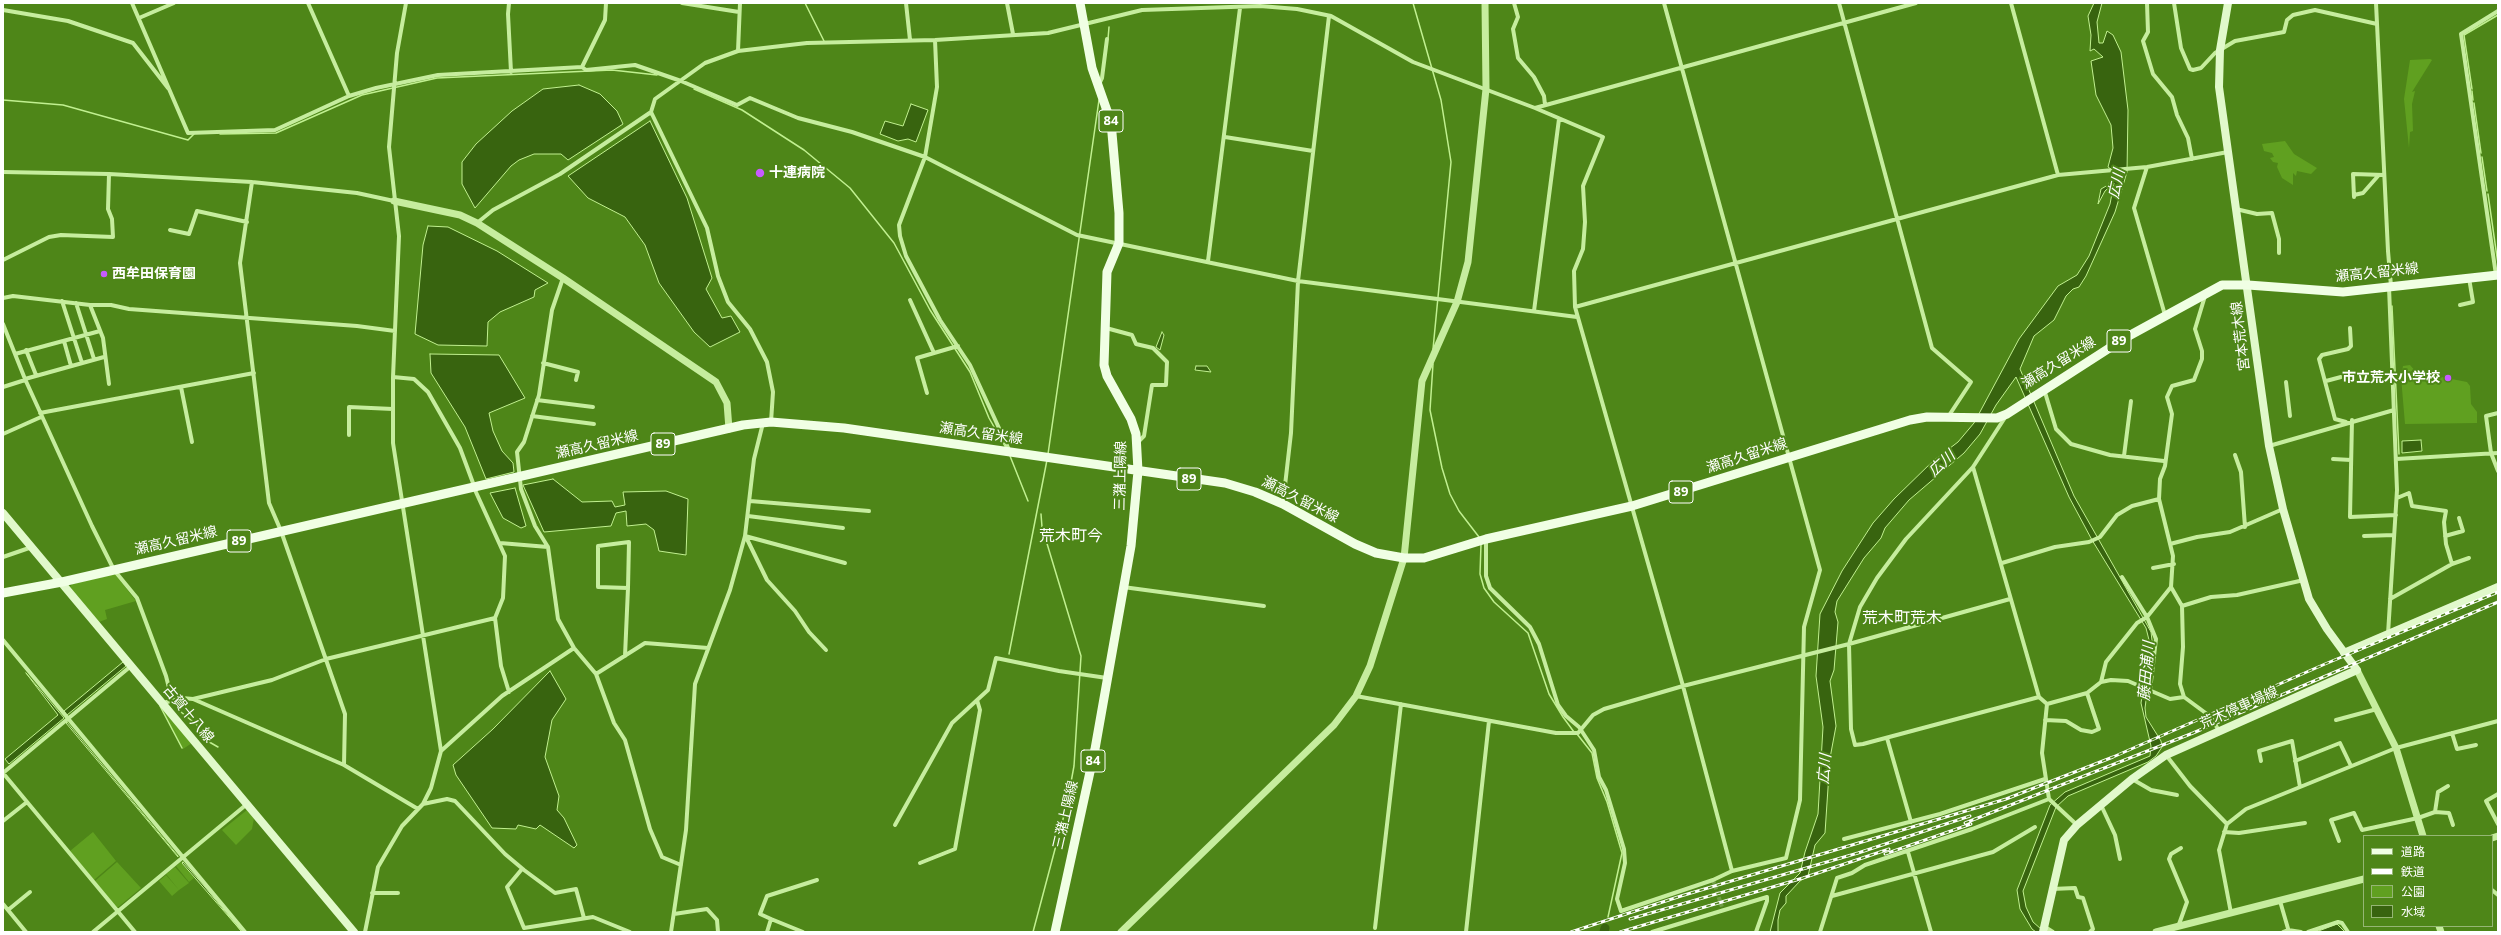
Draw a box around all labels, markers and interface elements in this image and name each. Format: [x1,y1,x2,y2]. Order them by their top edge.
road number: 84 [1099,110,1123,132]
place label: 十連病院 [769,165,825,181]
marker: 十連病院 [754,167,766,179]
water label: 広川 [2105,167,2129,201]
street label: 瀬高久留米線 [2334,260,2420,286]
place label: 西牟田保育園 [112,266,196,282]
marker: 西牟田保育園 [99,269,109,279]
street label: 宮本荒木線 [2228,300,2254,372]
road number: 89 [2107,330,2131,352]
street label: 瀬高久留米線 [2019,334,2099,392]
place label: 市立荒木小学校 [2342,370,2440,386]
marker: 市立荒木小学校 [2443,373,2453,383]
street label: 瀬高久留米線 [938,420,1024,448]
street label: 瀬高久留米線 [554,427,640,463]
road number: 89 [651,433,675,455]
street label: 瀬高久留米線 [1704,435,1790,477]
street label: 三潴上陽線 [1112,441,1130,511]
water label: 広川 [1925,447,1959,481]
road number: 89 [1177,468,1201,490]
street label: 瀬高久留米線 [1259,473,1341,527]
road number: 89 [1669,481,1693,503]
street label: 瀬高久留米線 [133,523,219,559]
district label: 荒木町今 [1039,526,1103,546]
road number: 89 [227,530,251,552]
district label: 荒木町荒木 [1862,608,1942,628]
water label: 藤田浦川 [2135,640,2159,702]
street label: 古賀十八線 [159,682,217,746]
street label: 荒木停車場線 [2197,683,2281,733]
road number: 84 [1081,750,1105,772]
water label: 広川 [1815,753,1835,785]
street label: 三潴上陽線 [1050,779,1082,851]
legend [2363,835,2493,927]
text: 道路 [2401,843,2425,860]
text: 鉄道 [2401,863,2425,880]
text: 公園 [2401,883,2425,900]
text: 水域 [2401,903,2425,920]

